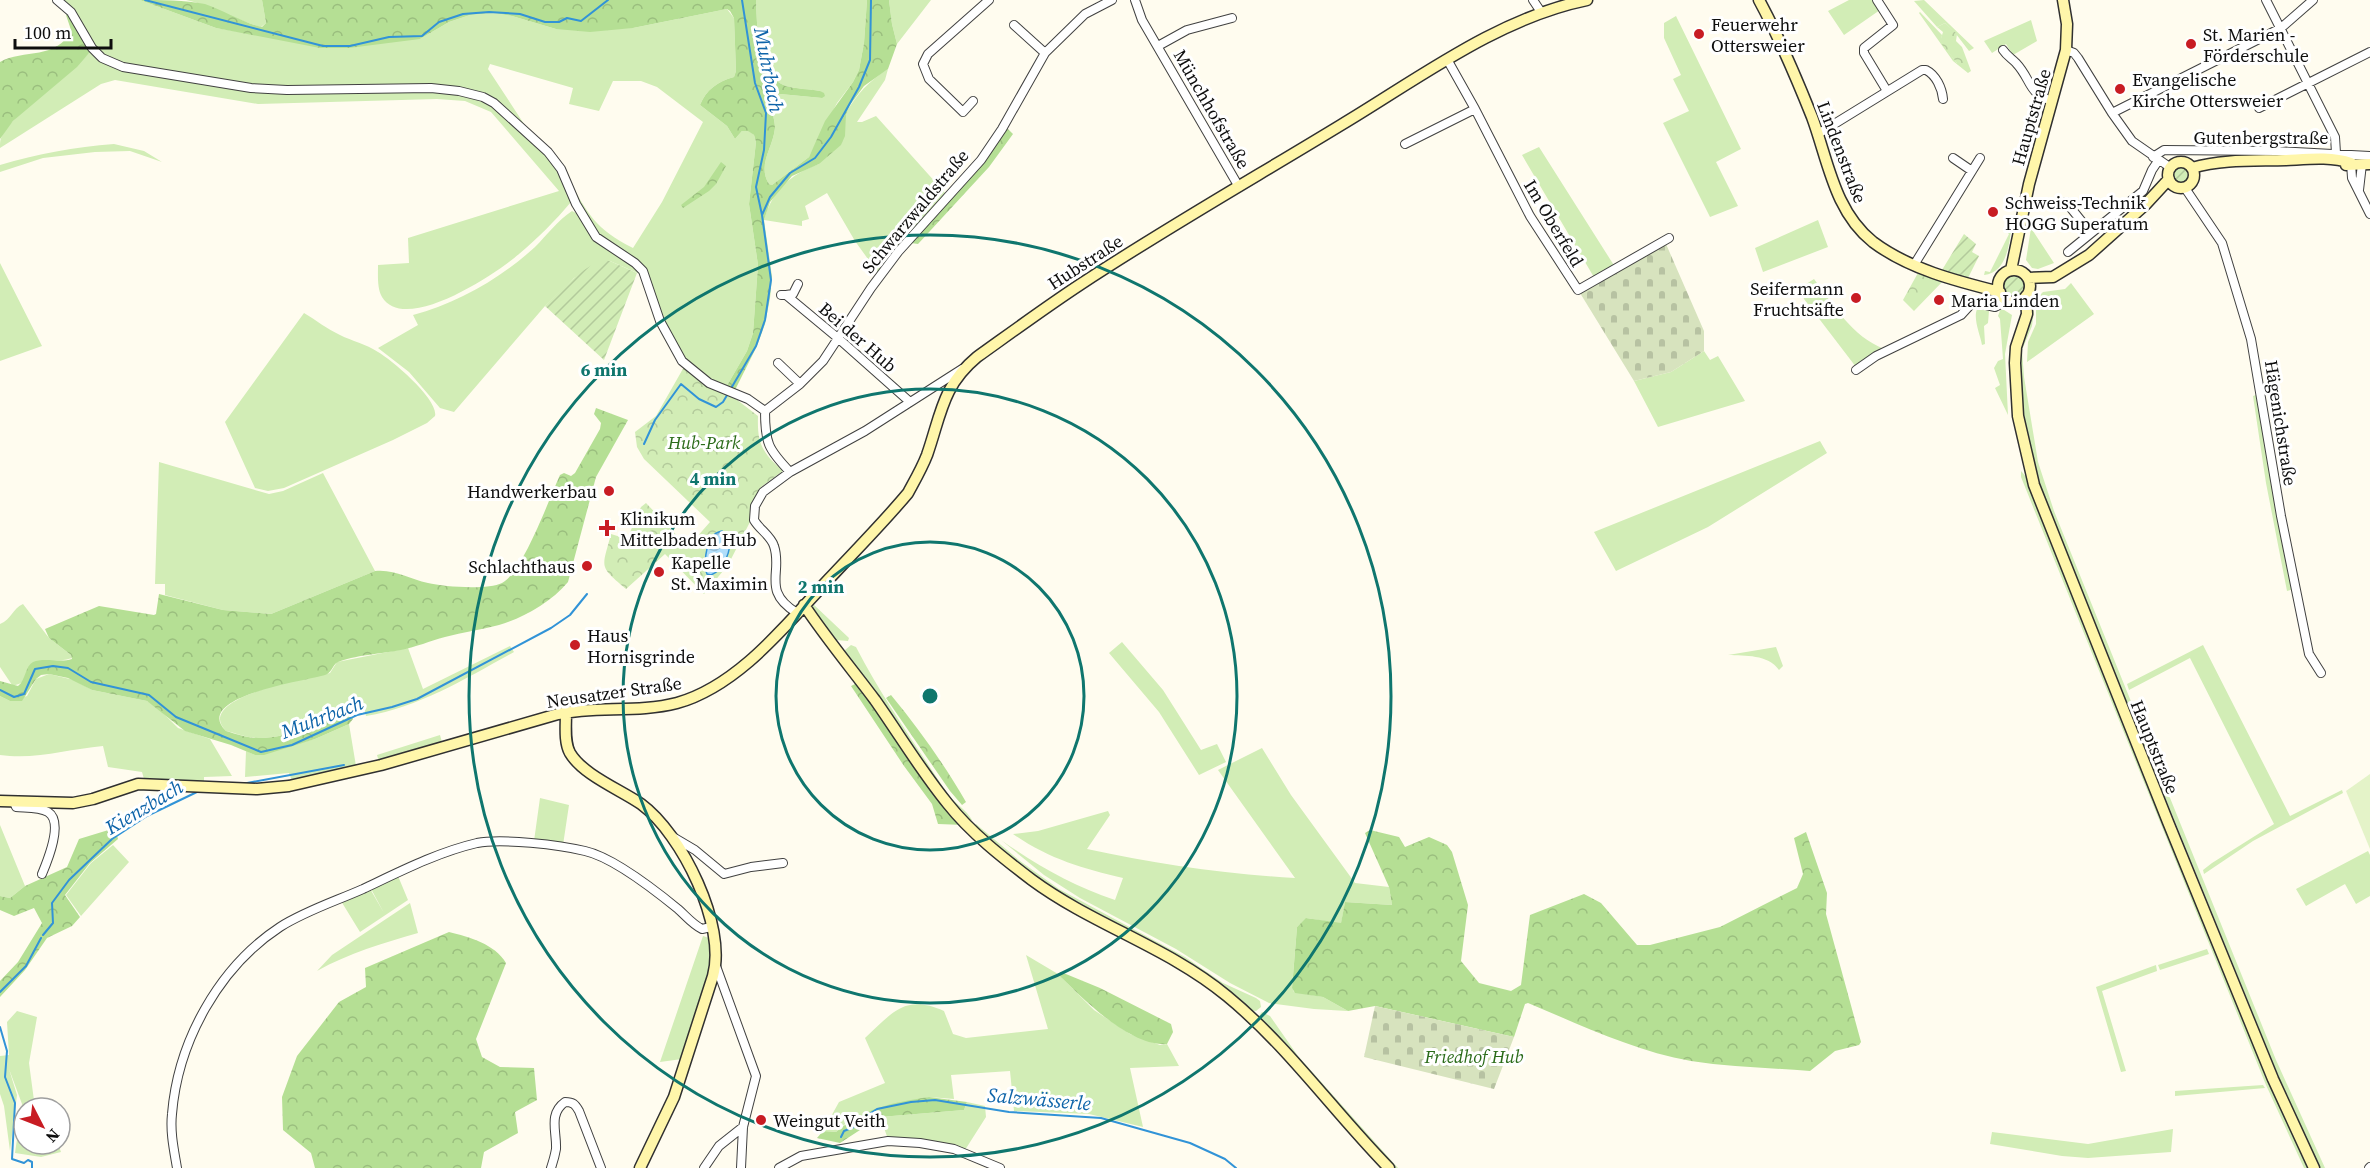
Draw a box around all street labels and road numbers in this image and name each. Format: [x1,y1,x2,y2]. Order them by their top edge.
street label: Münchhofstraße [1168,45,1256,173]
street label: Hauptstraße [2005,66,2057,168]
street label: Lindenstraße [1811,97,1873,207]
street label: Gutenbergstraße [2193,125,2329,150]
street label: Schwarzwaldstraße [856,144,974,278]
street label: Im Oberfeld [1518,175,1590,271]
street label: Hubstraße [1043,228,1127,296]
street label: Bei der Hub [814,296,902,378]
street label: Hägenichstraße [2259,358,2303,488]
street label: Neusatzer Straße [545,670,683,714]
street label: Hauptstraße [2125,696,2185,798]

